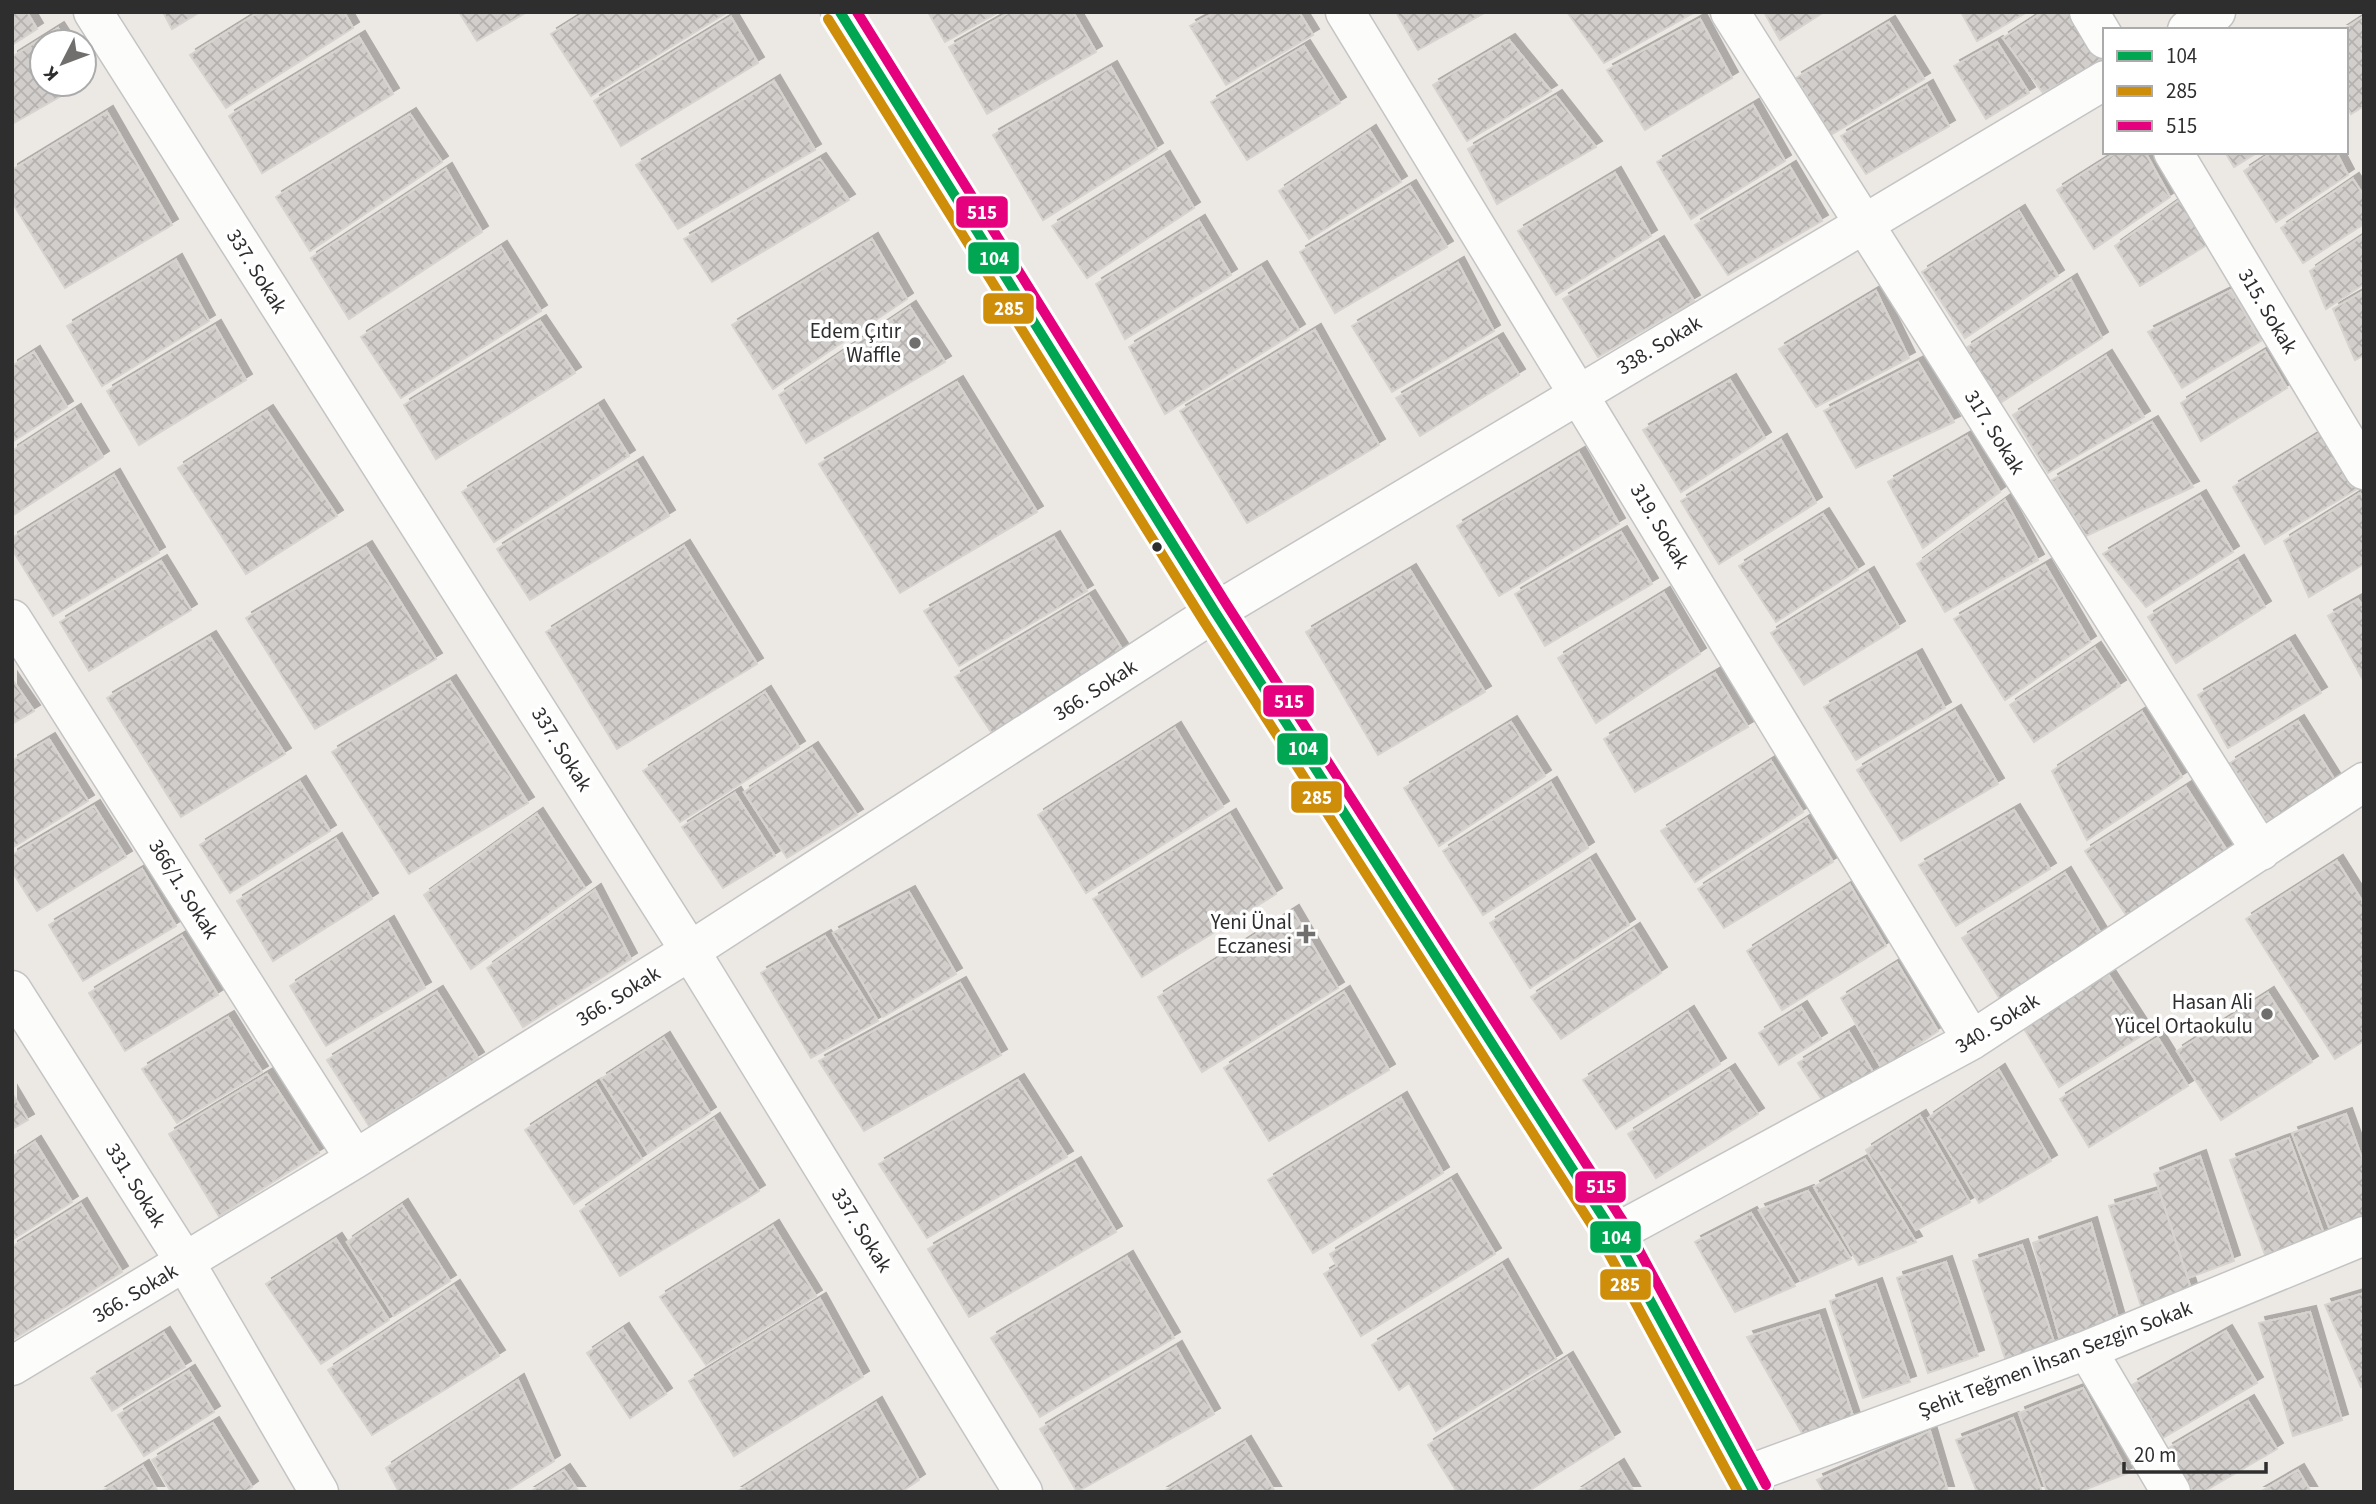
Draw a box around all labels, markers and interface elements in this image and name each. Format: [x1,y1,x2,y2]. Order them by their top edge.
north arrow [28,28,98,98]
legend [2103,28,2348,154]
text: 104 [2166,41,2197,71]
text: K [37,60,65,87]
text: 285 [2166,76,2197,106]
text: 515 [2166,111,2197,141]
line badge: 515 [955,195,1009,229]
text: 515 [967,200,997,227]
street label: 337. Sokak [219,223,295,320]
line badge: 104 [967,241,1020,275]
text: 104 [979,246,1009,273]
street label: 315. Sokak [2231,263,2306,360]
line badge: 285 [982,292,1035,325]
text: 285 [994,296,1024,323]
street label: 338. Sokak [1611,307,1708,382]
place label: Edem Çıtır Waffle [810,316,902,370]
marker: Edem Çıtır Waffle [907,335,923,351]
street label: 317. Sokak [1957,384,2033,481]
street label: 319. Sokak [1623,478,1698,575]
unlabelled marker [1150,540,1164,554]
street label: 366. Sokak [1047,651,1143,728]
line badge: 515 [1262,684,1315,718]
text: 515 [1274,689,1304,716]
street label: 337. Sokak [524,701,600,798]
line badge: 104 [1276,732,1329,766]
text: 104 [1288,736,1318,763]
line badge: 285 [1290,780,1343,814]
text: 285 [1302,785,1332,812]
street label: 366/1. Sokak [142,833,227,945]
place label: Yeni Ünal Eczanesi [1210,907,1292,961]
marker: Yeni Ünal Eczanesi [1298,926,1314,942]
street label: 366. Sokak [570,958,667,1034]
street label: 340. Sokak [1949,985,2046,1061]
place label: Hasan Ali Yücel Ortaokulu [2114,987,2253,1041]
marker: Hasan Ali Yücel Ortaokulu [2259,1006,2275,1022]
street label: 331. Sokak [98,1137,174,1234]
line badge: 515 [1574,1170,1627,1204]
text: 515 [1586,1174,1616,1201]
street label: 337. Sokak [824,1182,900,1279]
line badge: 104 [1589,1220,1642,1254]
text: 104 [1601,1225,1631,1252]
street label: 366. Sokak [87,1255,184,1330]
line badge: 285 [1599,1268,1652,1301]
text: 285 [1610,1272,1640,1299]
street label: Şehit Teğmen İhsan Sezgin Sokak [1914,1293,2197,1425]
scale bar [2124,1430,2266,1474]
text: 20 m [2134,1440,2176,1470]

